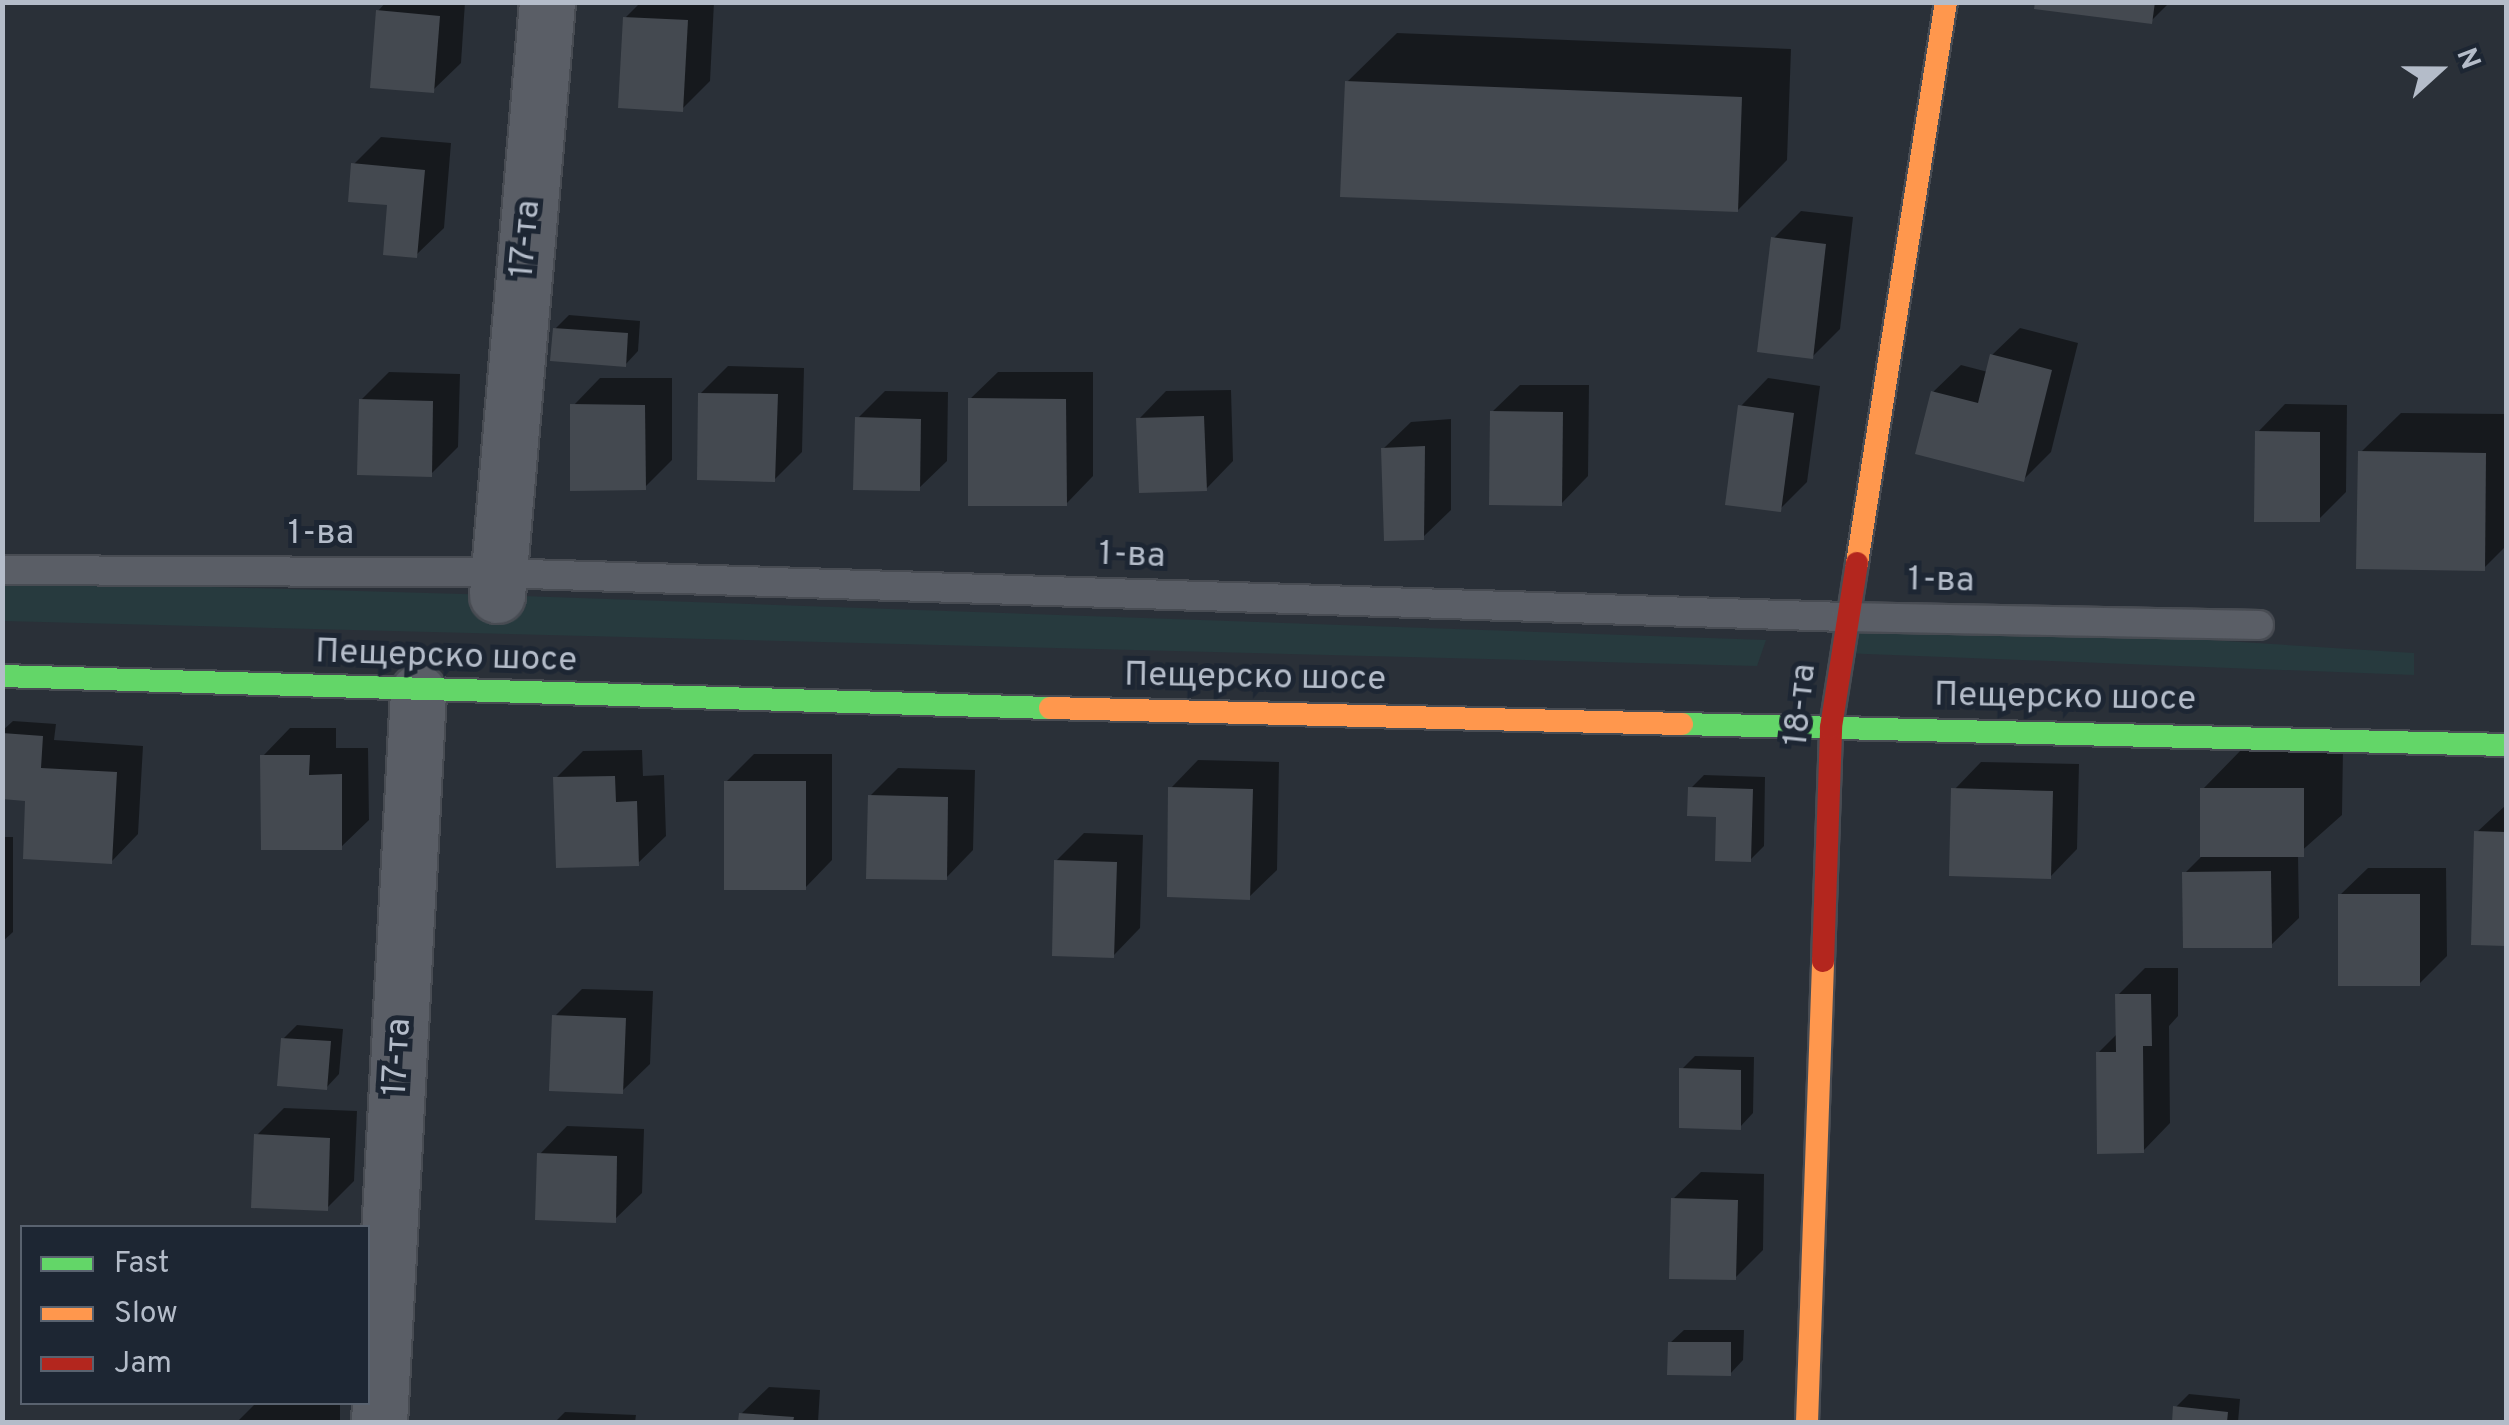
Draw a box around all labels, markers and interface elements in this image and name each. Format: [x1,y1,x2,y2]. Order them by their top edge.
north arrow [2389,20,2489,120]
text: N [2447,43,2487,75]
street label: 17-та [502,198,550,280]
street label: 1-ва [288,513,354,555]
street label: 1-ва [1098,534,1166,578]
street label: 1-ва [1907,559,1975,603]
street label: Пещерско шосе [314,631,578,683]
street label: Пещерско шосе [1124,655,1386,701]
street label: 18-та [1776,662,1826,748]
street label: Пещерско шосе [1934,675,2196,721]
street label: 17-та [375,1017,421,1097]
legend [20,1225,370,1405]
text: Fast [114,1246,169,1283]
text: Slow [114,1296,178,1333]
text: Jam [114,1346,172,1383]

